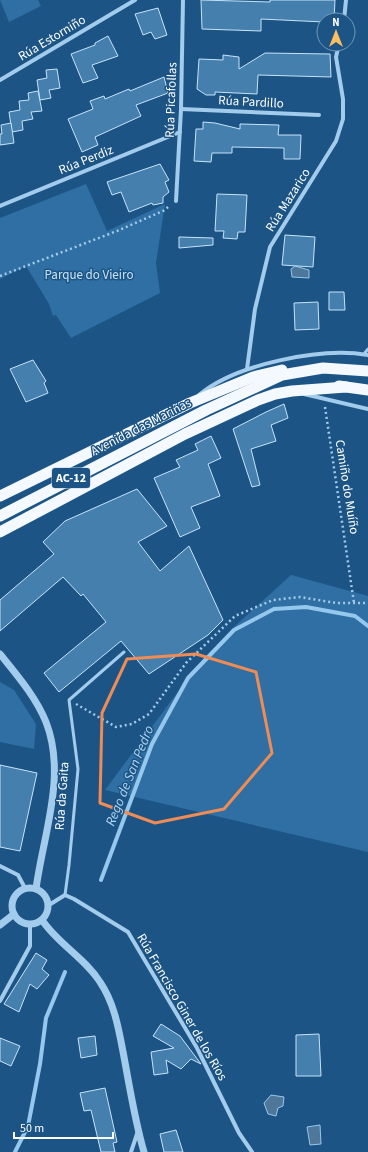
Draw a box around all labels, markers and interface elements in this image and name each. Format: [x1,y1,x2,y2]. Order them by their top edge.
street label: Rúa Estorniño [15,11,89,65]
north arrow [316,12,356,52]
text: N [332,15,340,30]
street label: Rúa Picafollas [161,61,181,138]
street label: Rúa Pardillo [218,91,284,113]
street label: Rúa Perdiz [56,141,116,179]
street label: Rúa Mazarico [261,165,315,235]
park label: Parque do Vieiro [45,266,133,284]
street label: Avenida das Mariñas [88,394,195,460]
street label: Camiño do Muíño [331,438,363,536]
road number: AC-12 [52,468,90,488]
water label: Rego de San Pedro [101,723,159,829]
street label: Rúa da Gaita [51,761,73,831]
street label: Rúa Francisco Giner de los Ríos [132,930,232,1084]
scale bar [14,1114,113,1140]
text: 50 m [20,1120,44,1137]

